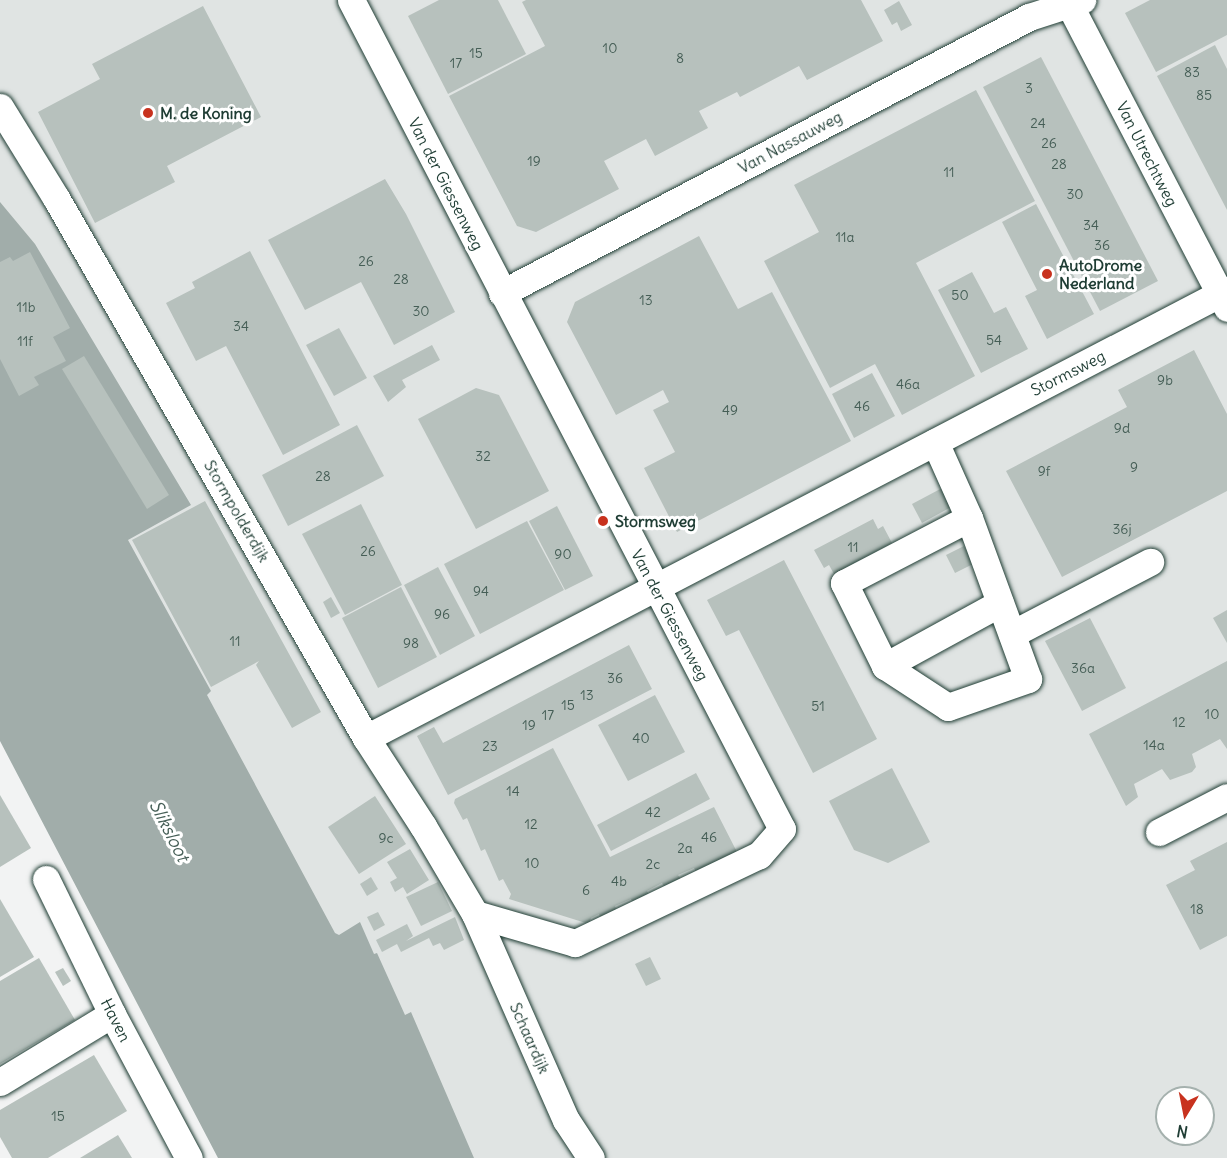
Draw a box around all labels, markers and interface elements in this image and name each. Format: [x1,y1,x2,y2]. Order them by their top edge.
house number: 10 [603,40,617,56]
house number: 15 [469,45,483,61]
house number: 8 [676,50,684,66]
house number: 17 [450,55,462,71]
house number: 83 [1184,64,1200,80]
house number: 3 [1025,80,1033,96]
house number: 85 [1196,87,1212,103]
street label: Van Utrechtweg [1112,98,1182,210]
place label: M. de Koning [160,103,252,123]
marker: M. de Koning [141,106,155,120]
street label: Van Nassauweg [735,107,845,177]
street label: Van der Giessenweg [404,115,488,253]
house number: 24 [1030,115,1046,131]
house number: 26 [1041,135,1057,151]
house number: 19 [527,153,541,169]
house number: 28 [1051,156,1067,172]
house number: 11 [943,164,955,180]
house number: 30 [1066,186,1084,202]
house number: 34 [1083,217,1099,233]
house number: 11a [835,229,855,245]
house number: 36 [1094,237,1110,253]
house number: 26 [358,253,374,269]
place label: AutoDrome Nederland [1059,255,1142,293]
marker: AutoDrome Nederland [1040,267,1054,281]
house number: 28 [393,271,409,287]
house number: 50 [951,287,969,303]
house number: 13 [639,292,653,308]
house number: 11b [17,299,35,315]
house number: 30 [412,303,430,319]
house number: 34 [233,318,249,334]
house number: 54 [986,332,1002,348]
house number: 11f [17,333,33,349]
street label: Stormsweg [1028,346,1108,400]
house number: 9b [1157,372,1173,388]
house number: 46a [896,376,920,392]
house number: 46 [854,398,870,414]
house number: 49 [722,402,738,418]
house number: 9d [1114,420,1130,436]
house number: 32 [475,448,491,464]
street label: Stormpolderdijk [200,457,274,565]
house number: 9 [1130,459,1138,475]
house number: 9f [1038,463,1050,479]
house number: 28 [315,468,331,484]
place label: Stormsweg [615,511,696,531]
marker: Stormsweg [596,514,610,528]
house number: 36j [1112,521,1132,537]
house number: 11 [847,539,859,555]
house number: 26 [360,543,376,559]
house number: 90 [554,546,572,562]
street label: Van der Giessenweg [627,546,713,684]
house number: 94 [473,583,489,599]
house number: 96 [434,606,450,622]
house number: 11 [229,633,241,649]
house number: 98 [403,635,419,651]
house number: 36a [1071,660,1095,676]
house number: 36 [607,670,623,686]
house number: 13 [580,687,594,703]
house number: 15 [561,697,575,713]
house number: 51 [811,698,825,714]
house number: 10 [1205,706,1219,722]
house number: 17 [542,707,554,723]
house number: 12 [1172,714,1186,730]
house number: 19 [522,717,536,733]
house number: 40 [632,730,650,746]
house number: 14a [1143,737,1165,753]
house number: 23 [482,738,498,754]
house number: 14 [506,783,520,799]
water label: Sliksloot [144,797,194,865]
house number: 42 [645,804,661,820]
house number: 12 [524,816,538,832]
house number: 46 [701,829,717,845]
house number: 9c [378,830,394,846]
house number: 2a [677,840,693,856]
house number: 10 [525,855,539,871]
house number: 2c [646,856,660,872]
house number: 4b [611,873,627,889]
house number: 6 [582,882,590,898]
house number: 18 [1190,901,1204,917]
street label: Haven [97,995,135,1045]
street label: Schaardijk [506,1000,554,1076]
north arrow [1155,1086,1215,1146]
house number: 15 [51,1108,65,1124]
text: N [1175,1121,1189,1143]

